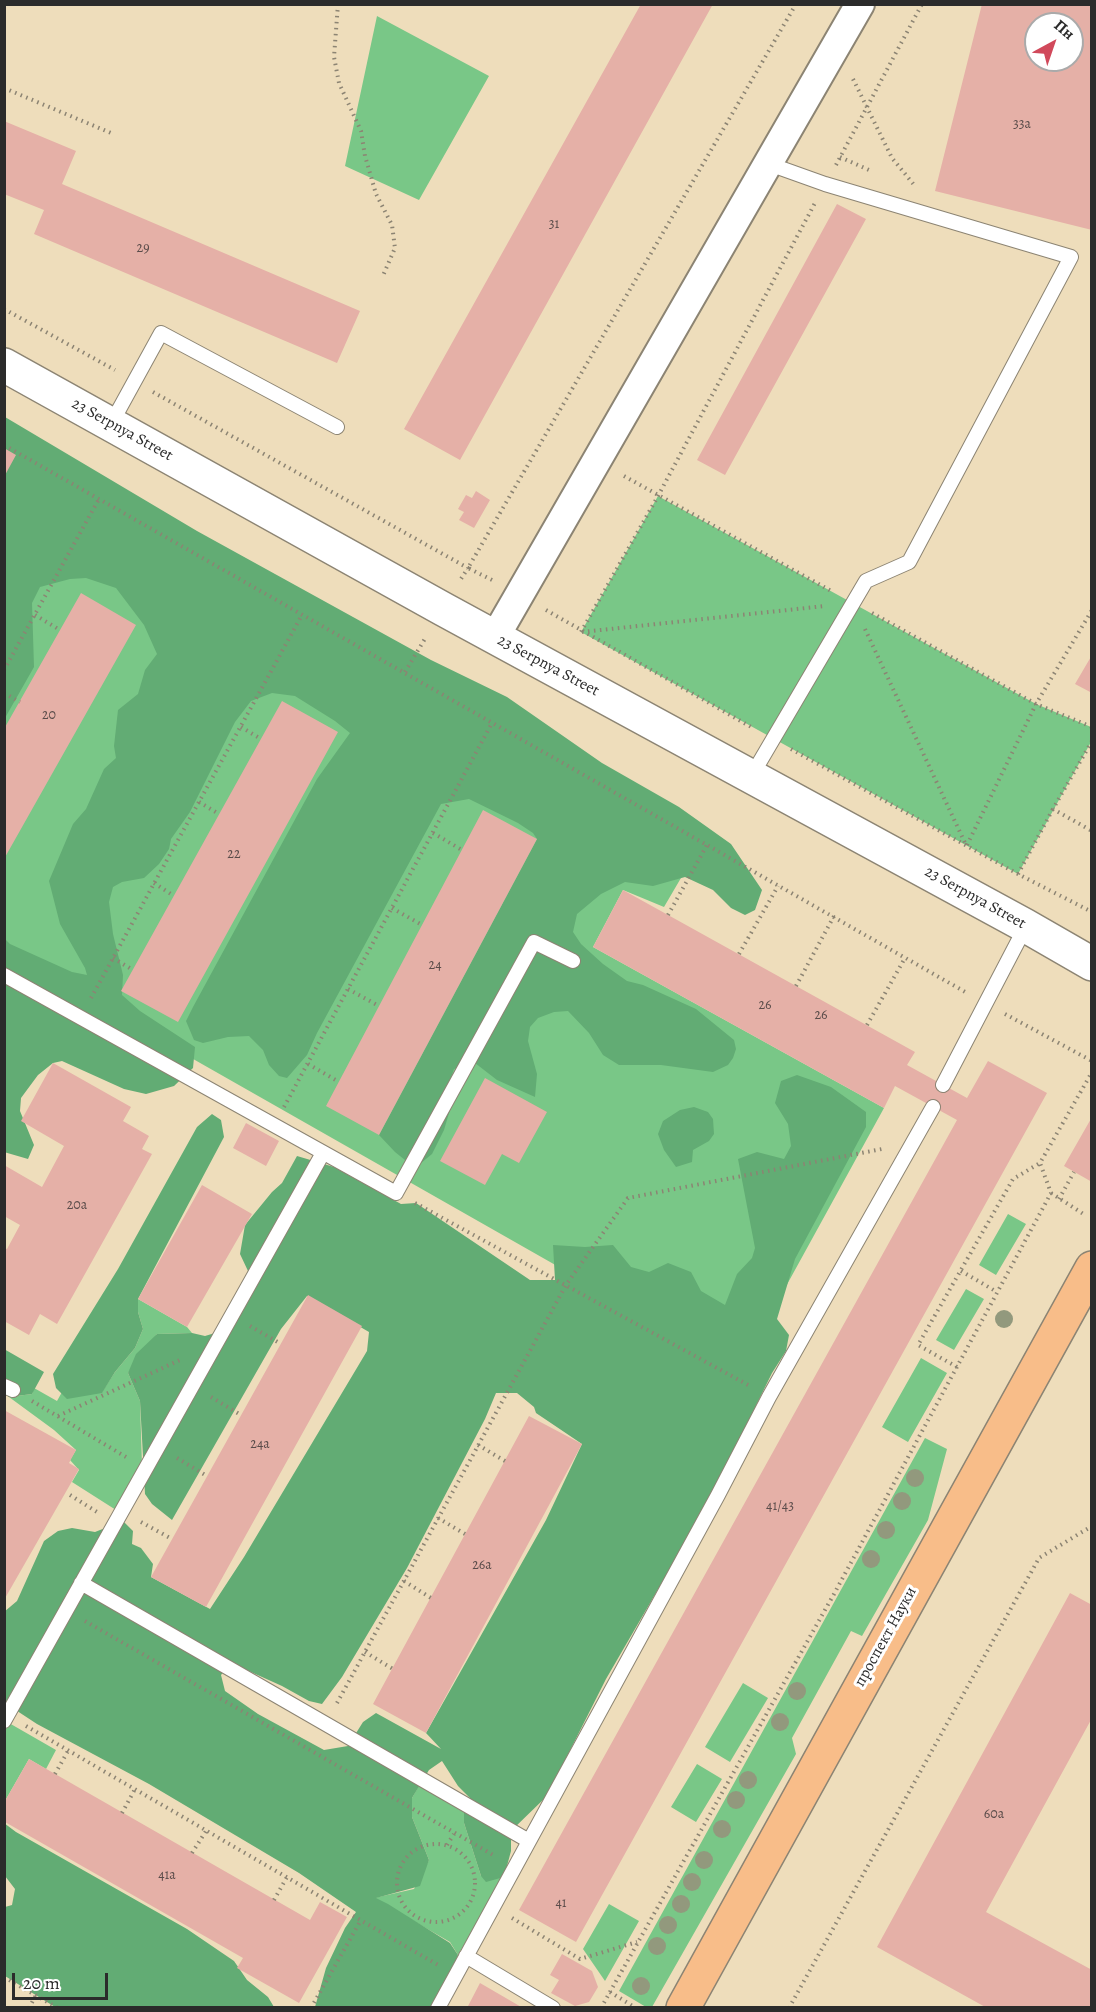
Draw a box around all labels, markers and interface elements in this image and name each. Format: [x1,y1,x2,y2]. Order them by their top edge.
north arrow [1024,12,1084,72]
text: Пн [1049,15,1079,45]
house number: 33а [1013,117,1031,133]
house number: 31 [549,217,559,233]
house number: 29 [136,241,150,257]
street label: 23 Serpnya Street [68,394,176,466]
street label: 23 Serpnya Street [494,631,602,701]
house number: 20 [42,708,56,724]
house number: 22 [227,847,241,863]
street label: 23 Serpnya Street [921,862,1029,934]
house number: 24 [429,958,441,974]
house number: 26 [758,998,772,1014]
house number: 26 [814,1008,828,1024]
house number: 20а [67,1198,87,1214]
house number: 24а [250,1437,270,1453]
house number: 41/43 [766,1499,794,1515]
house number: 26а [472,1558,492,1574]
street label: проспект Науки [851,1584,921,1690]
house number: 60а [984,1807,1004,1823]
house number: 41а [158,1868,176,1884]
house number: 41 [555,1896,567,1912]
scale bar [15,1961,111,1999]
text: 20 m [23,1971,60,1995]

